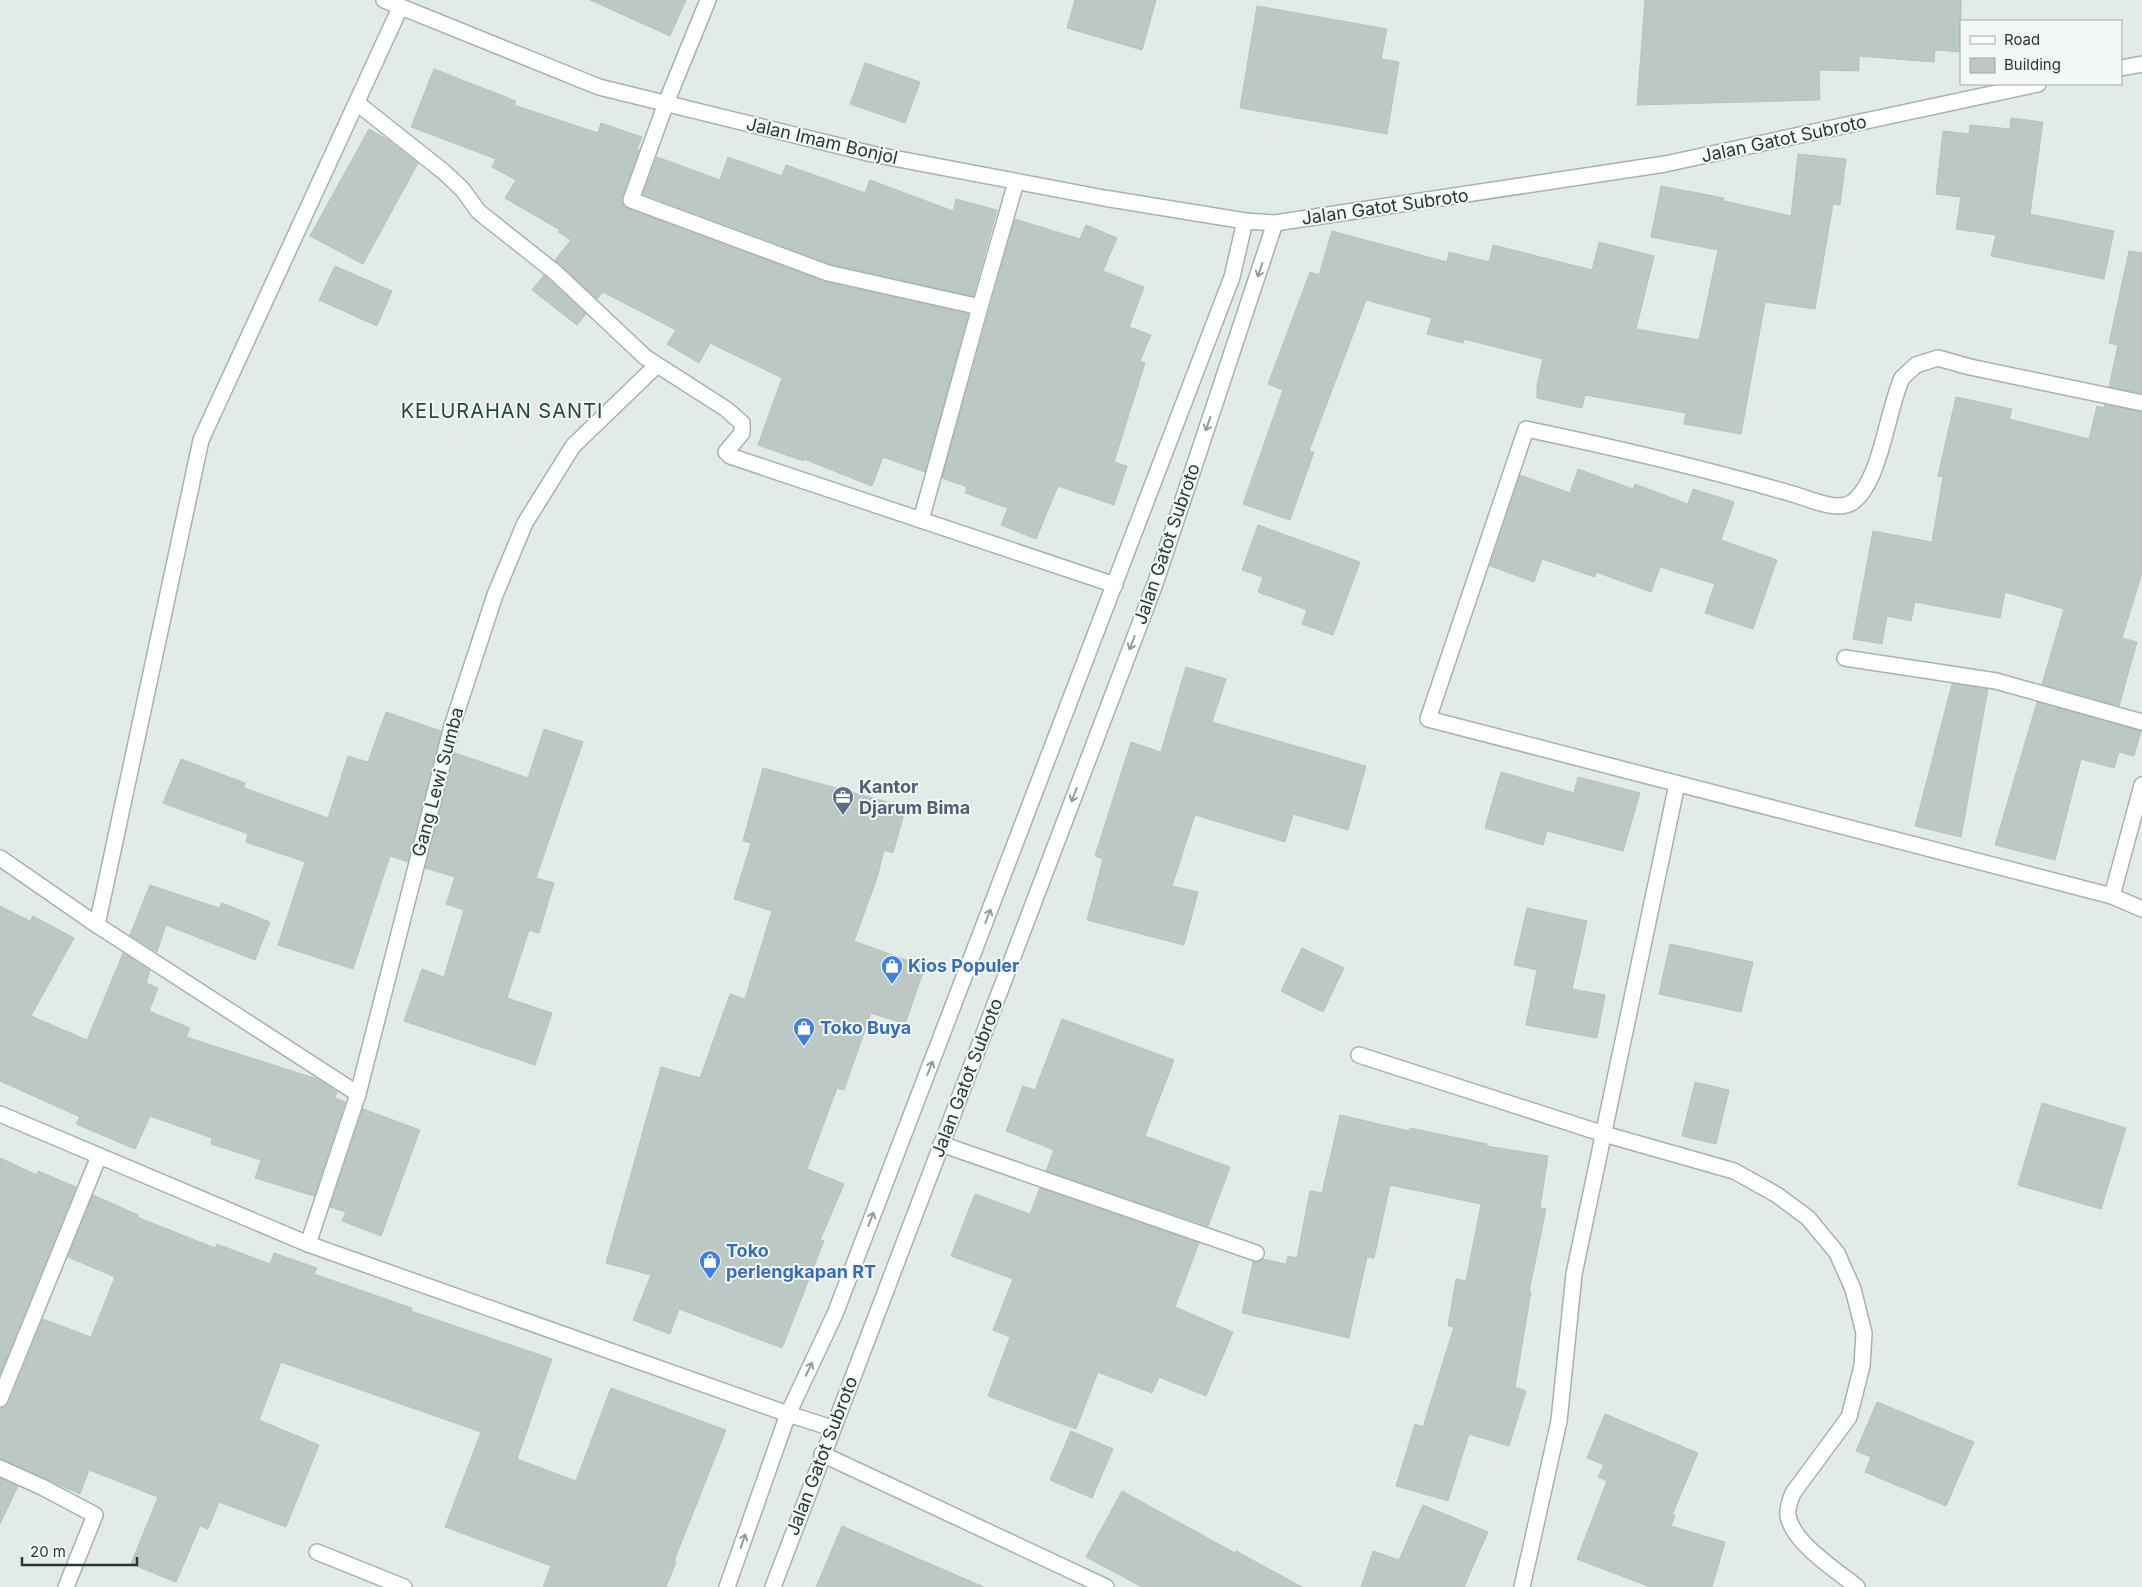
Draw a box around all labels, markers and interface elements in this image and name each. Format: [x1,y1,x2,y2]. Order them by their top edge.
legend [1960,20,2122,85]
text: Road [2004,30,2040,49]
text: Building [2004,55,2061,74]
street label: Jalan Gatot Subroto [1699,111,1869,166]
street label: Jalan Imam Bonjol [744,113,900,168]
street label: Jalan Gatot Subroto [1300,184,1470,229]
one-way arrow [1255,261,1264,277]
district label: KELURAHAN SANTI [401,399,603,423]
one-way arrow [1203,415,1213,431]
street label: Jalan Gatot Subroto [1129,461,1204,627]
one-way arrow [1127,635,1136,650]
street label: Gang Lewi Sumba [407,705,468,859]
place label: Kantor Djarum Bima [859,776,970,818]
office icon: Kantor Djarum Bima [831,785,855,816]
one-way arrow [1069,787,1079,802]
one-way arrow [984,909,993,924]
shop icon: Kios Populer [880,954,904,985]
place label: Kios Populer [908,955,1019,976]
street label: Jalan Gatot Subroto [927,995,1007,1160]
shop icon: Toko Buya [792,1016,816,1047]
place label: Toko Buya [820,1017,911,1038]
one-way arrow [925,1061,935,1076]
one-way arrow [867,1212,876,1228]
place label: Toko perlengkapan RT [726,1240,876,1282]
shop icon: Toko perlengkapan RT [698,1249,722,1280]
one-way arrow [804,1362,814,1377]
street label: Jalan Gatot Subroto [782,1373,862,1538]
scale bar [22,1534,138,1566]
one-way arrow [739,1534,748,1549]
text: 20 m [30,1542,66,1561]

